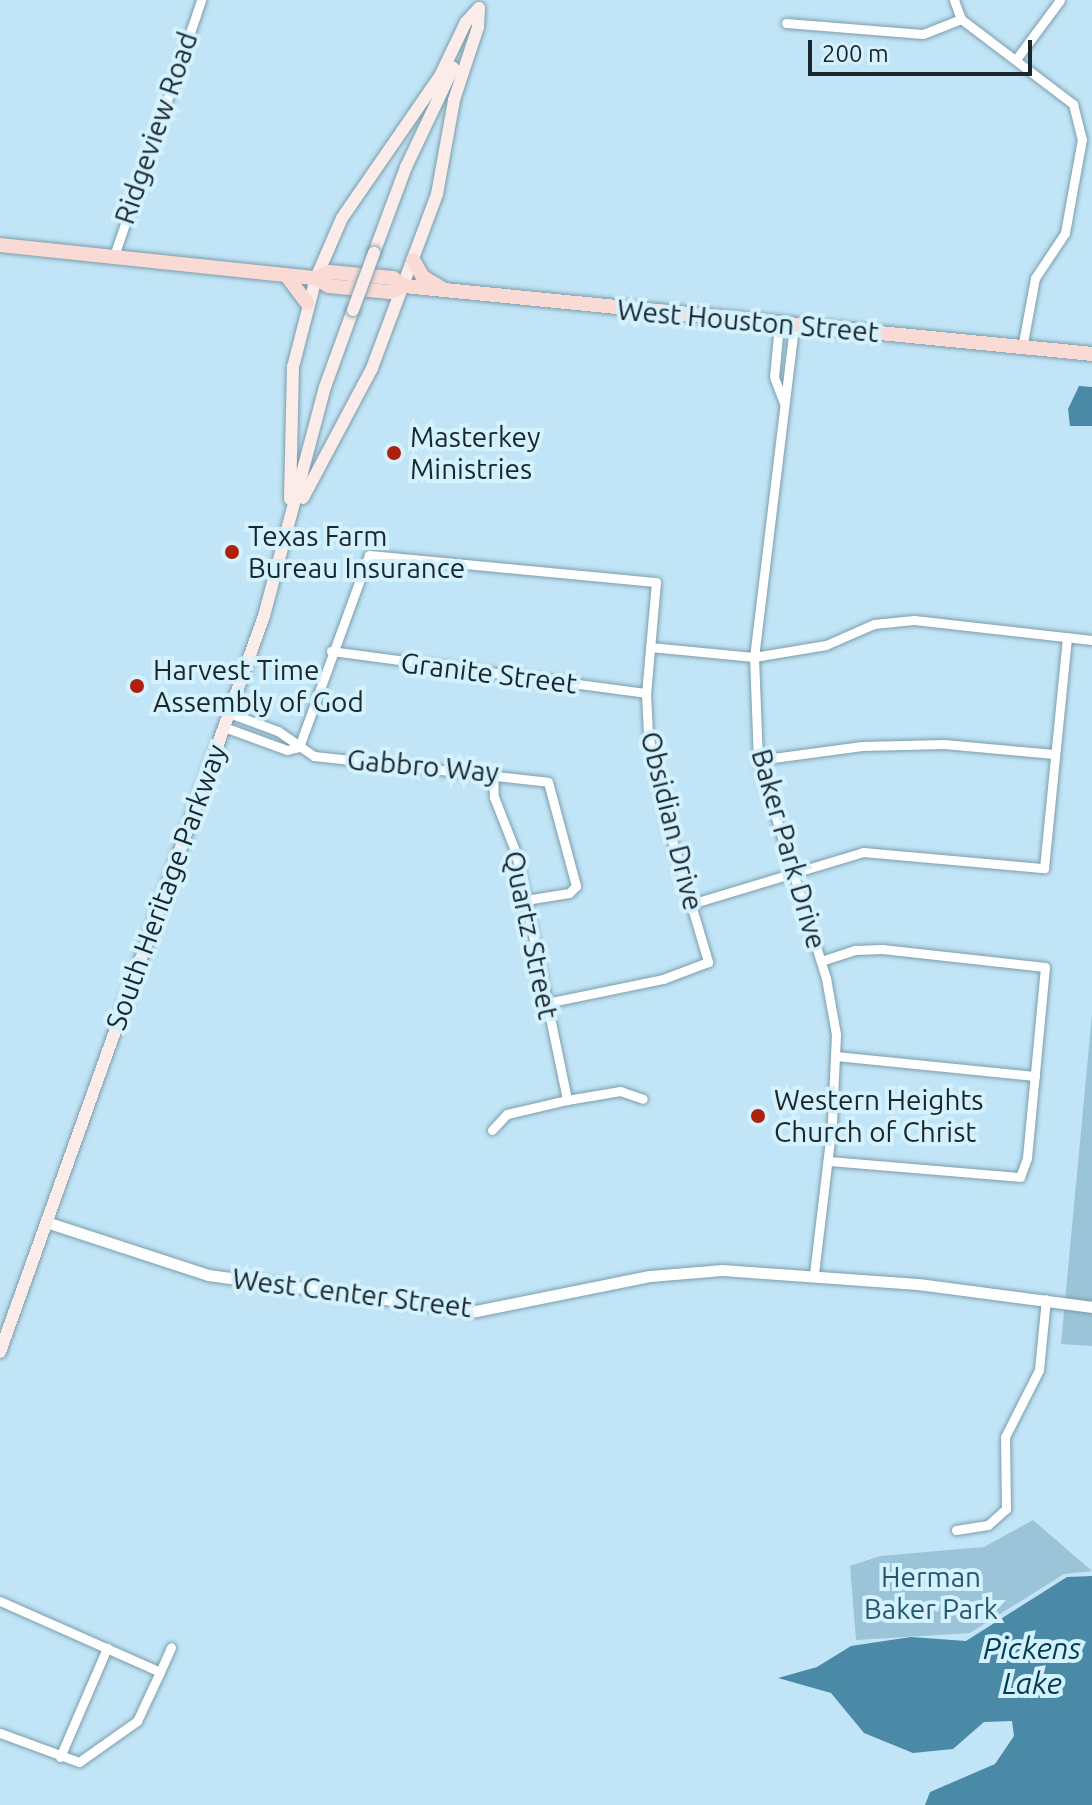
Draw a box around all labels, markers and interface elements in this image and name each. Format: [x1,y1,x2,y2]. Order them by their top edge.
scale bar [812,24,1036,74]
street label: Ridgeview Road [107,28,205,228]
text: 200 m [822,40,889,67]
street label: West Houston Street [616,293,880,349]
place label: Masterkey Ministries [410,420,541,486]
marker: Masterkey Ministries [385,444,403,462]
place label: Texas Farm Bureau Insurance [248,519,465,585]
marker: Texas Farm Bureau Insurance [223,543,241,561]
street label: Granite Street [399,646,579,700]
place label: Harvest Time Assembly of God [153,653,364,719]
marker: Harvest Time Assembly of God [128,677,146,695]
street label: Obsidian Drive [634,728,710,914]
street label: South Heritage Parkway [99,740,233,1034]
street label: Gabbro Way [346,743,500,789]
street label: Baker Park Drive [744,745,834,953]
street label: Quartz Street [497,848,565,1022]
place label: Western Heights Church of Christ [774,1083,984,1149]
marker: Western Heights Church of Christ [749,1107,767,1125]
street label: West Center Street [231,1262,473,1324]
park label: Herman Baker Park [864,1560,998,1626]
water label: Pickens Lake [983,1630,1081,1700]

